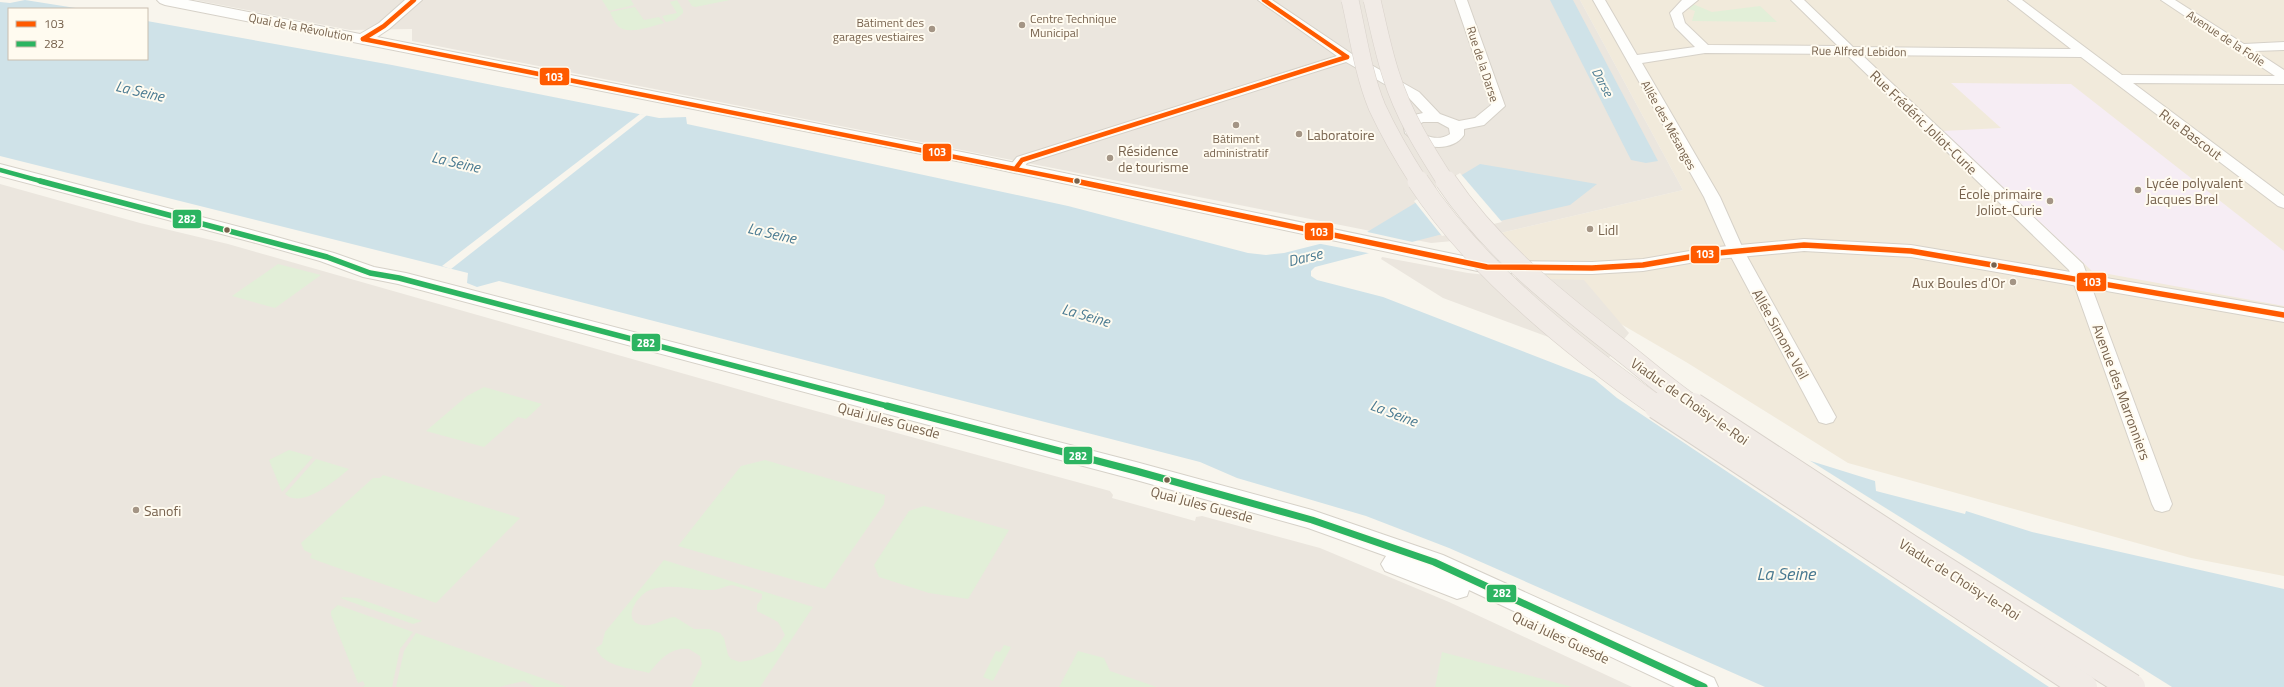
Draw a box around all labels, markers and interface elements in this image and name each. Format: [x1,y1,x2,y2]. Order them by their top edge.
street label: Avenue de la Folie [2183,5,2269,71]
legend [8,8,148,60]
street label: Quai de la Révolution [247,8,355,46]
place label: Centre Technique Municipal [1030,9,1117,42]
place label: Bâtiment des garages vestiaires [833,13,924,46]
text: 103 [44,14,64,33]
marker: Centre Technique Municipal [1017,20,1027,30]
marker: Bâtiment des garages vestiaires [927,24,937,34]
street label: Rue de la Darse [1462,24,1504,104]
text: 282 [44,34,64,53]
street label: Rue Alfred Lebidon [1811,41,1907,61]
water label: Darse [1587,64,1619,101]
street label: Rue Frédéric Joliot-Curie [1866,65,1982,179]
line badge: 103 [539,67,570,86]
text: 103 [545,69,563,85]
water label: La Seine [114,74,168,108]
street label: Allée des Mésanges [1636,77,1702,174]
street label: Rue Bascout [2155,103,2227,165]
marker: Bâtiment administratif [1231,120,1241,130]
place label: Laboratoire [1307,124,1374,145]
place label: Bâtiment administratif [1204,129,1268,162]
marker: Laboratoire [1294,129,1304,139]
place label: Résidence de tourisme [1118,140,1189,177]
line badge: 103 [922,143,952,162]
text: 103 [928,144,946,160]
water label: La Seine [430,145,484,179]
marker: Résidence de tourisme [1105,153,1115,163]
place label: Lycée polyvalent Jacques Brel [2146,172,2243,209]
unlabelled marker [1072,176,1082,186]
place label: École primaire Joliot-Curie [1959,183,2042,220]
marker: Lycée polyvalent Jacques Brel [2133,185,2143,195]
marker: École primaire Joliot-Curie [2045,196,2055,206]
line badge: 282 [172,209,202,229]
text: 282 [178,211,196,227]
water label: La Seine [746,216,800,250]
place label: Lidl [1598,219,1618,240]
line badge: 103 [1304,222,1334,241]
text: 103 [1310,224,1328,240]
marker: Lidl [1585,224,1595,234]
unlabelled marker [222,225,232,235]
water label: Darse [1285,241,1326,272]
line badge: 103 [1690,245,1720,264]
text: 103 [1696,246,1714,262]
unlabelled marker [1989,260,1999,270]
place label: Aux Boules d'Or [1912,272,2005,293]
line badge: 103 [2076,272,2107,292]
text: 103 [2083,274,2101,290]
marker: Aux Boules d'Or [2008,277,2018,287]
street label: Allée Simone Veil [1747,285,1815,383]
water label: La Seine [1059,297,1114,333]
street label: Avenue des Marronniers [2088,321,2156,463]
line badge: 282 [631,333,661,352]
text: 282 [637,335,655,351]
street label: Viaduc de Choisy-le-Roi [1627,352,1753,450]
water label: La Seine [1367,393,1422,433]
street label: Quai Jules Guesde [835,396,943,444]
line badge: 282 [1063,446,1093,465]
text: 282 [1069,448,1087,464]
unlabelled marker [1162,475,1172,485]
street label: Quai Jules Guesde [1148,480,1256,528]
place label: Sanofi [144,500,181,521]
marker: Sanofi [131,505,141,515]
street label: Viaduc de Choisy-le-Roi [1895,533,2025,625]
water label: La Seine [1757,560,1817,587]
line badge: 282 [1486,584,1517,603]
text: 282 [1493,585,1511,601]
street label: Quai Jules Guesde [1509,605,1613,669]

